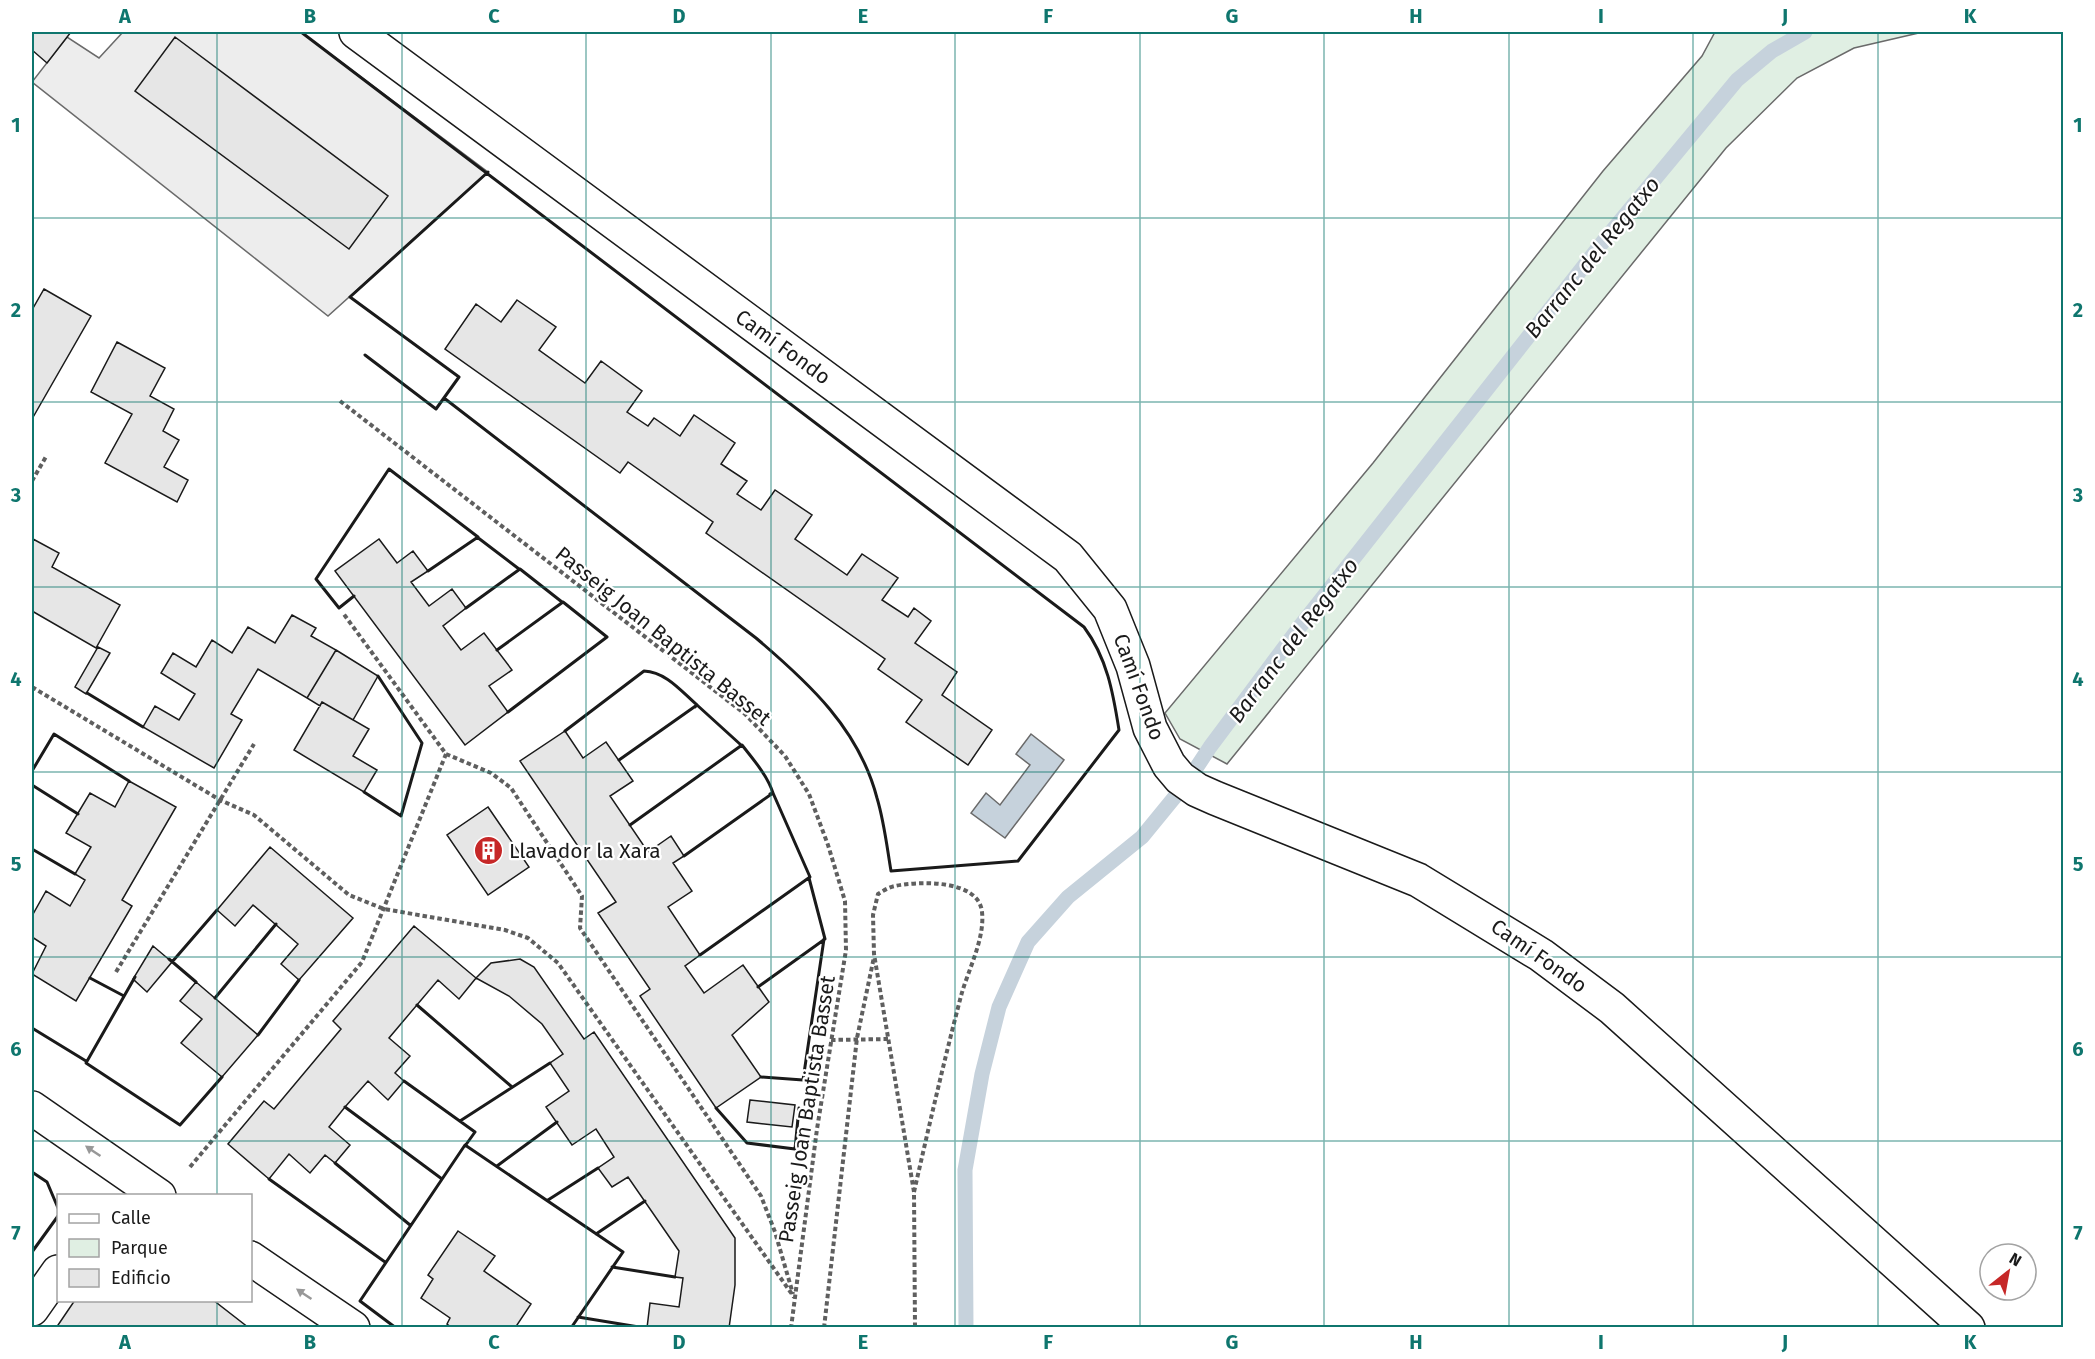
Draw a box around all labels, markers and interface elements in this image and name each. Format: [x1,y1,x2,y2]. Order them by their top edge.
text: A [118,4,132,28]
text: B [304,4,316,28]
text: C [488,4,500,28]
text: D [672,4,686,28]
text: E [858,4,868,28]
text: F [1043,4,1053,28]
text: G [1226,4,1238,28]
text: H [1409,4,1423,28]
text: I [1598,4,1604,28]
text: J [1781,4,1788,28]
text: K [1964,4,1977,28]
text: 1 [11,113,21,137]
text: 1 [2073,113,2083,137]
water label: Barranc del Regatxo [1519,171,1666,343]
text: 2 [11,298,21,322]
text: 2 [2073,298,2083,322]
street label: Camí Fondo [730,304,836,390]
text: 3 [10,483,21,507]
text: 3 [2072,483,2083,507]
street label: Passeig Joan Baptista Basset [550,541,776,731]
water label: Barranc del Regatxo [1222,552,1364,728]
street label: Camí Fondo [1108,630,1170,744]
text: 4 [10,667,22,691]
text: 4 [2072,667,2084,691]
building icon: Llavador la Xara [472,835,504,867]
place label: Llavador la Xara [509,838,661,864]
text: 5 [11,852,22,876]
text: 5 [2073,852,2084,876]
street label: Camí Fondo [1486,913,1592,999]
street label: Passeig Joan Baptista Basset [773,973,841,1244]
text: 6 [10,1037,22,1061]
text: 6 [2072,1037,2084,1061]
one-way arrow [85,1146,101,1157]
legend [57,1194,252,1302]
text: Calle [111,1207,151,1229]
text: 7 [11,1221,21,1245]
text: 7 [2073,1221,2083,1245]
text: Parque [111,1237,168,1259]
north arrow [1978,1242,2038,1302]
text: N [2006,1249,2025,1270]
text: Edificio [111,1267,171,1289]
one-way arrow [296,1289,313,1300]
text: A [118,1330,132,1354]
text: B [304,1330,316,1354]
text: C [488,1330,500,1354]
text: D [672,1330,686,1354]
text: E [858,1330,868,1354]
text: F [1043,1330,1053,1354]
text: G [1226,1330,1238,1354]
text: H [1409,1330,1423,1354]
text: I [1598,1330,1604,1354]
text: J [1781,1330,1788,1354]
text: K [1964,1330,1977,1354]

